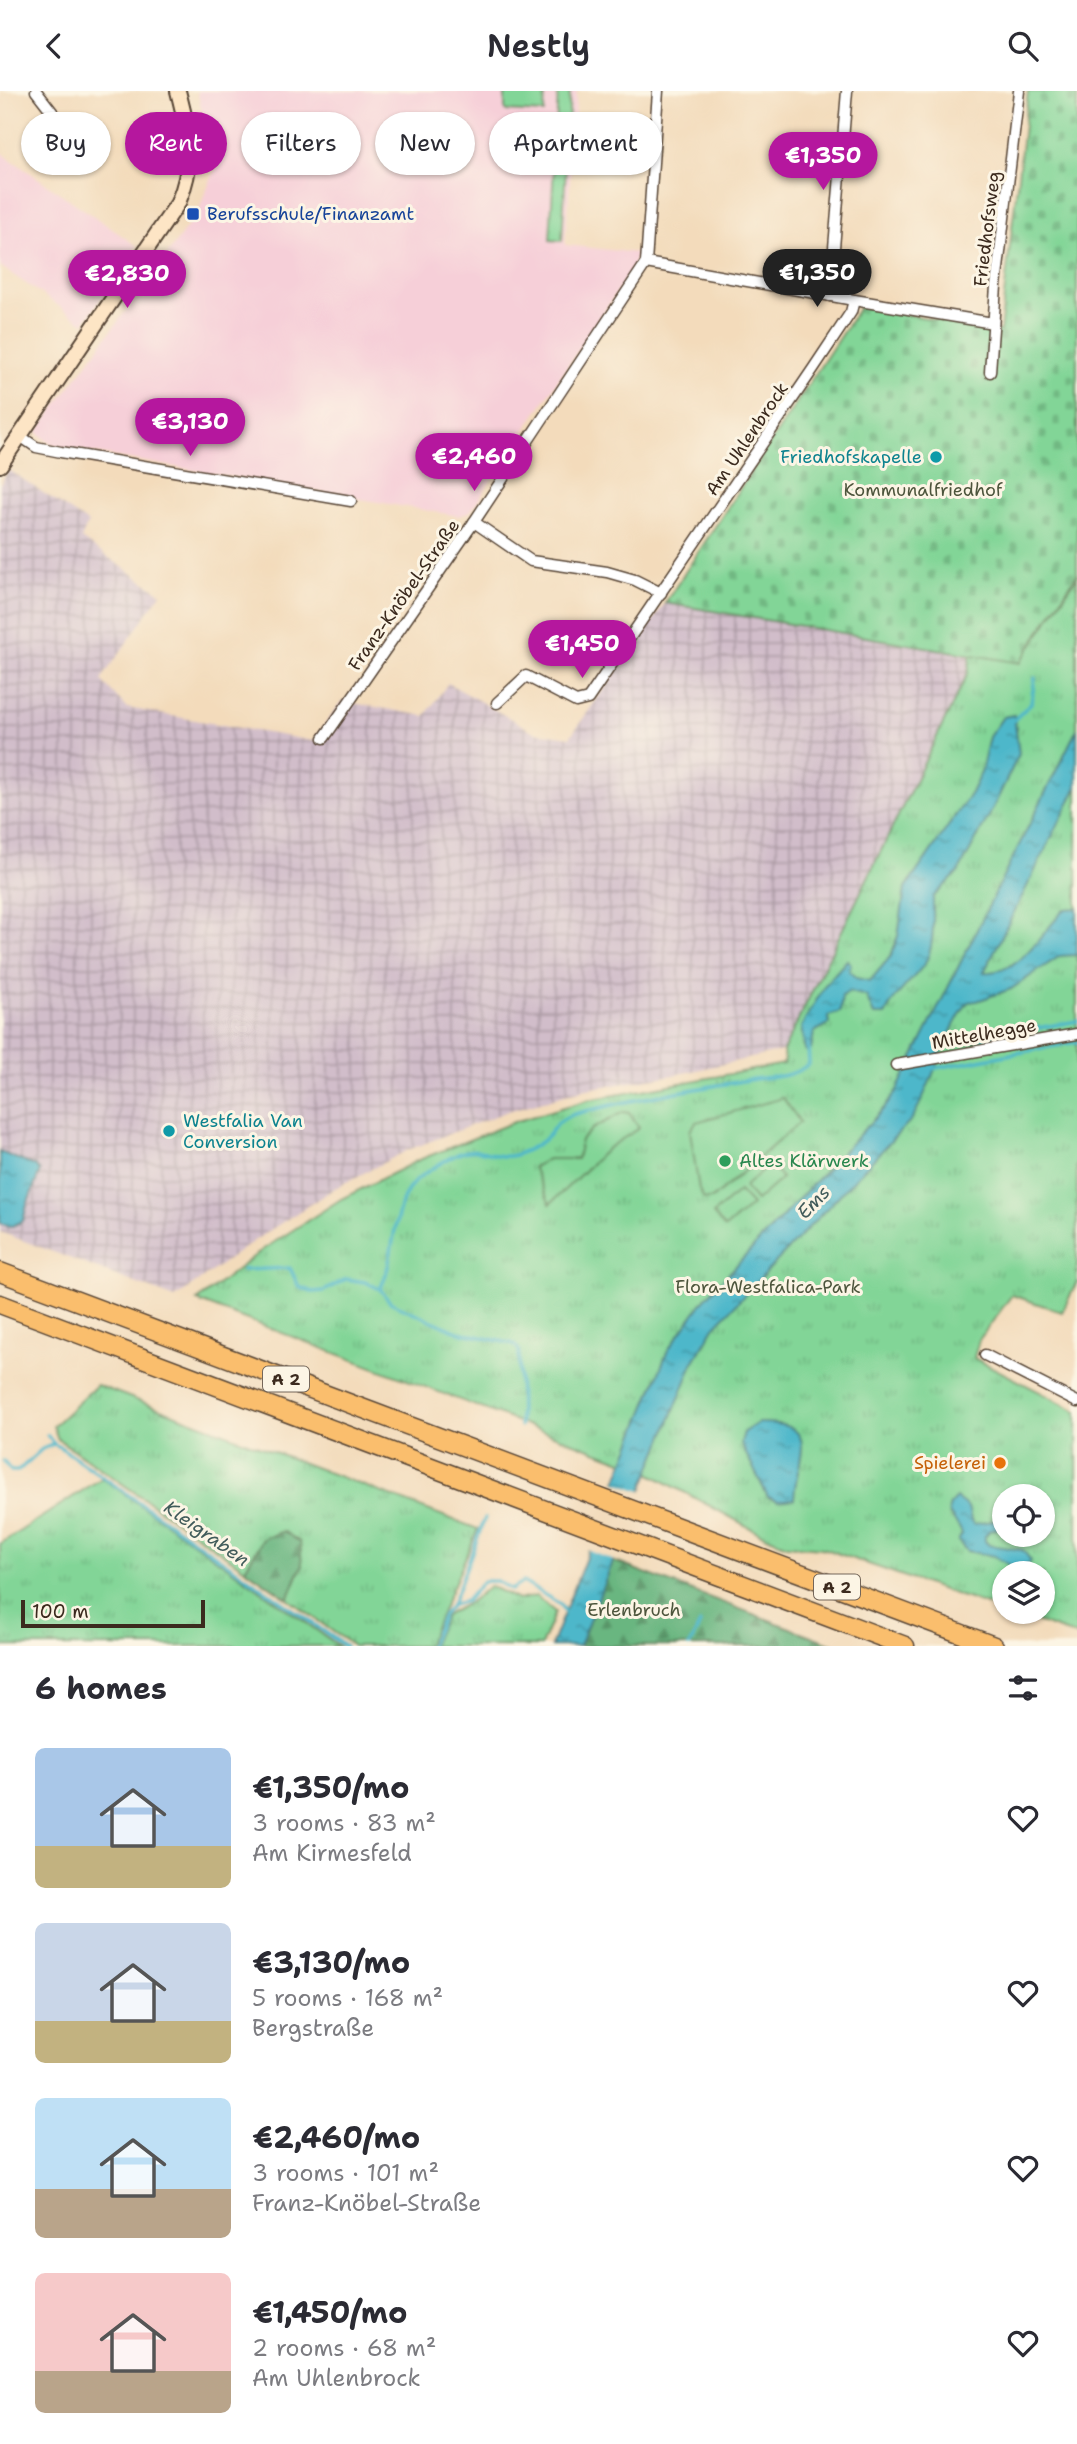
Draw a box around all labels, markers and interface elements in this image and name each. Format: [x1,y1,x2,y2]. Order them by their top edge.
text: Nestly [487,24,590,67]
icon: back [35,27,73,65]
icon: search [1004,27,1042,65]
chip: Buy [21,112,111,175]
chip: Rent [125,112,227,175]
chip: Filters [241,112,361,175]
chip: New [375,112,475,175]
chip: Apartment [489,112,662,175]
pin: €1,350 [766,133,880,192]
text: €1,350 [785,140,861,170]
street label: Friedhofsweg [968,170,1006,288]
place label: Berufsschule/Finanzamt [207,202,414,226]
marker: Berufsschule/Finanzamt [185,206,201,222]
pin: €1,350 [760,249,874,309]
pin: €2,830 [70,251,184,310]
text: €1,350 [779,257,855,287]
text: €2,830 [84,258,170,288]
street label: Am Uhlenbrock [700,378,794,500]
pin: €3,130 [133,399,247,458]
text: €3,130 [151,406,229,436]
pin: €2,460 [417,433,531,493]
text: €2,460 [431,441,517,471]
place label: Friedhofskapelle [780,445,922,469]
marker: Friedhofskapelle [928,449,944,465]
park label: Kommunalfriedhof [844,478,1003,502]
street label: Franz-Knöbel-Straße [343,515,465,675]
pin: €1,450 [525,621,639,680]
text: €1,450 [544,628,620,658]
street label: Mittelhegge [930,1013,1038,1055]
place label: Westfalia Van Conversion [183,1109,303,1154]
marker: Westfalia Van Conversion [161,1123,177,1139]
place label: Altes Klärwerk [739,1149,869,1173]
marker: Altes Klärwerk [717,1153,733,1169]
water label: Ems [791,1180,835,1225]
park label: Flora-Westfalica-Park [675,1275,861,1299]
road number: A 2 [263,1367,309,1391]
place label: Spielerei [914,1451,986,1475]
marker: Spielerei [992,1455,1008,1471]
map controls [992,1484,1055,1624]
button: locate [992,1484,1055,1547]
water label: Kleigraben [159,1495,254,1572]
button: layers [992,1561,1055,1624]
road number: A 2 [814,1575,860,1599]
scale bar [21,1597,205,1629]
park label: Erlenbruch [587,1598,681,1622]
text: 100 m [32,1599,89,1624]
text: 6 homes [35,1668,167,1709]
icon: filters [1004,1669,1042,1707]
text: €1,350/mo [252,1767,409,1808]
icon: home [91,1776,175,1860]
icon: heart [1004,1799,1042,1837]
text: 3 rooms · 83 m² [252,1808,436,1838]
text: Am Kirmesfeld [252,1838,412,1868]
text: €3,130/mo [252,1942,410,1983]
icon: home [91,1951,175,2035]
icon: heart [1004,1974,1042,2012]
text: 5 rooms · 168 m² [252,1983,443,2013]
text: Bergstraße [252,2013,374,2043]
text: €2,460/mo [252,2117,420,2158]
icon: home [91,2126,175,2210]
icon: heart [1004,2149,1042,2187]
text: 3 rooms · 101 m² [252,2158,439,2188]
text: Franz-Knöbel-Straße [252,2188,481,2218]
text: €1,450/mo [252,2292,408,2333]
icon: home [91,2301,175,2385]
icon: heart [1004,2324,1042,2362]
text: 2 rooms · 68 m² [252,2333,436,2363]
text: Am Uhlenbrock [252,2363,421,2393]

